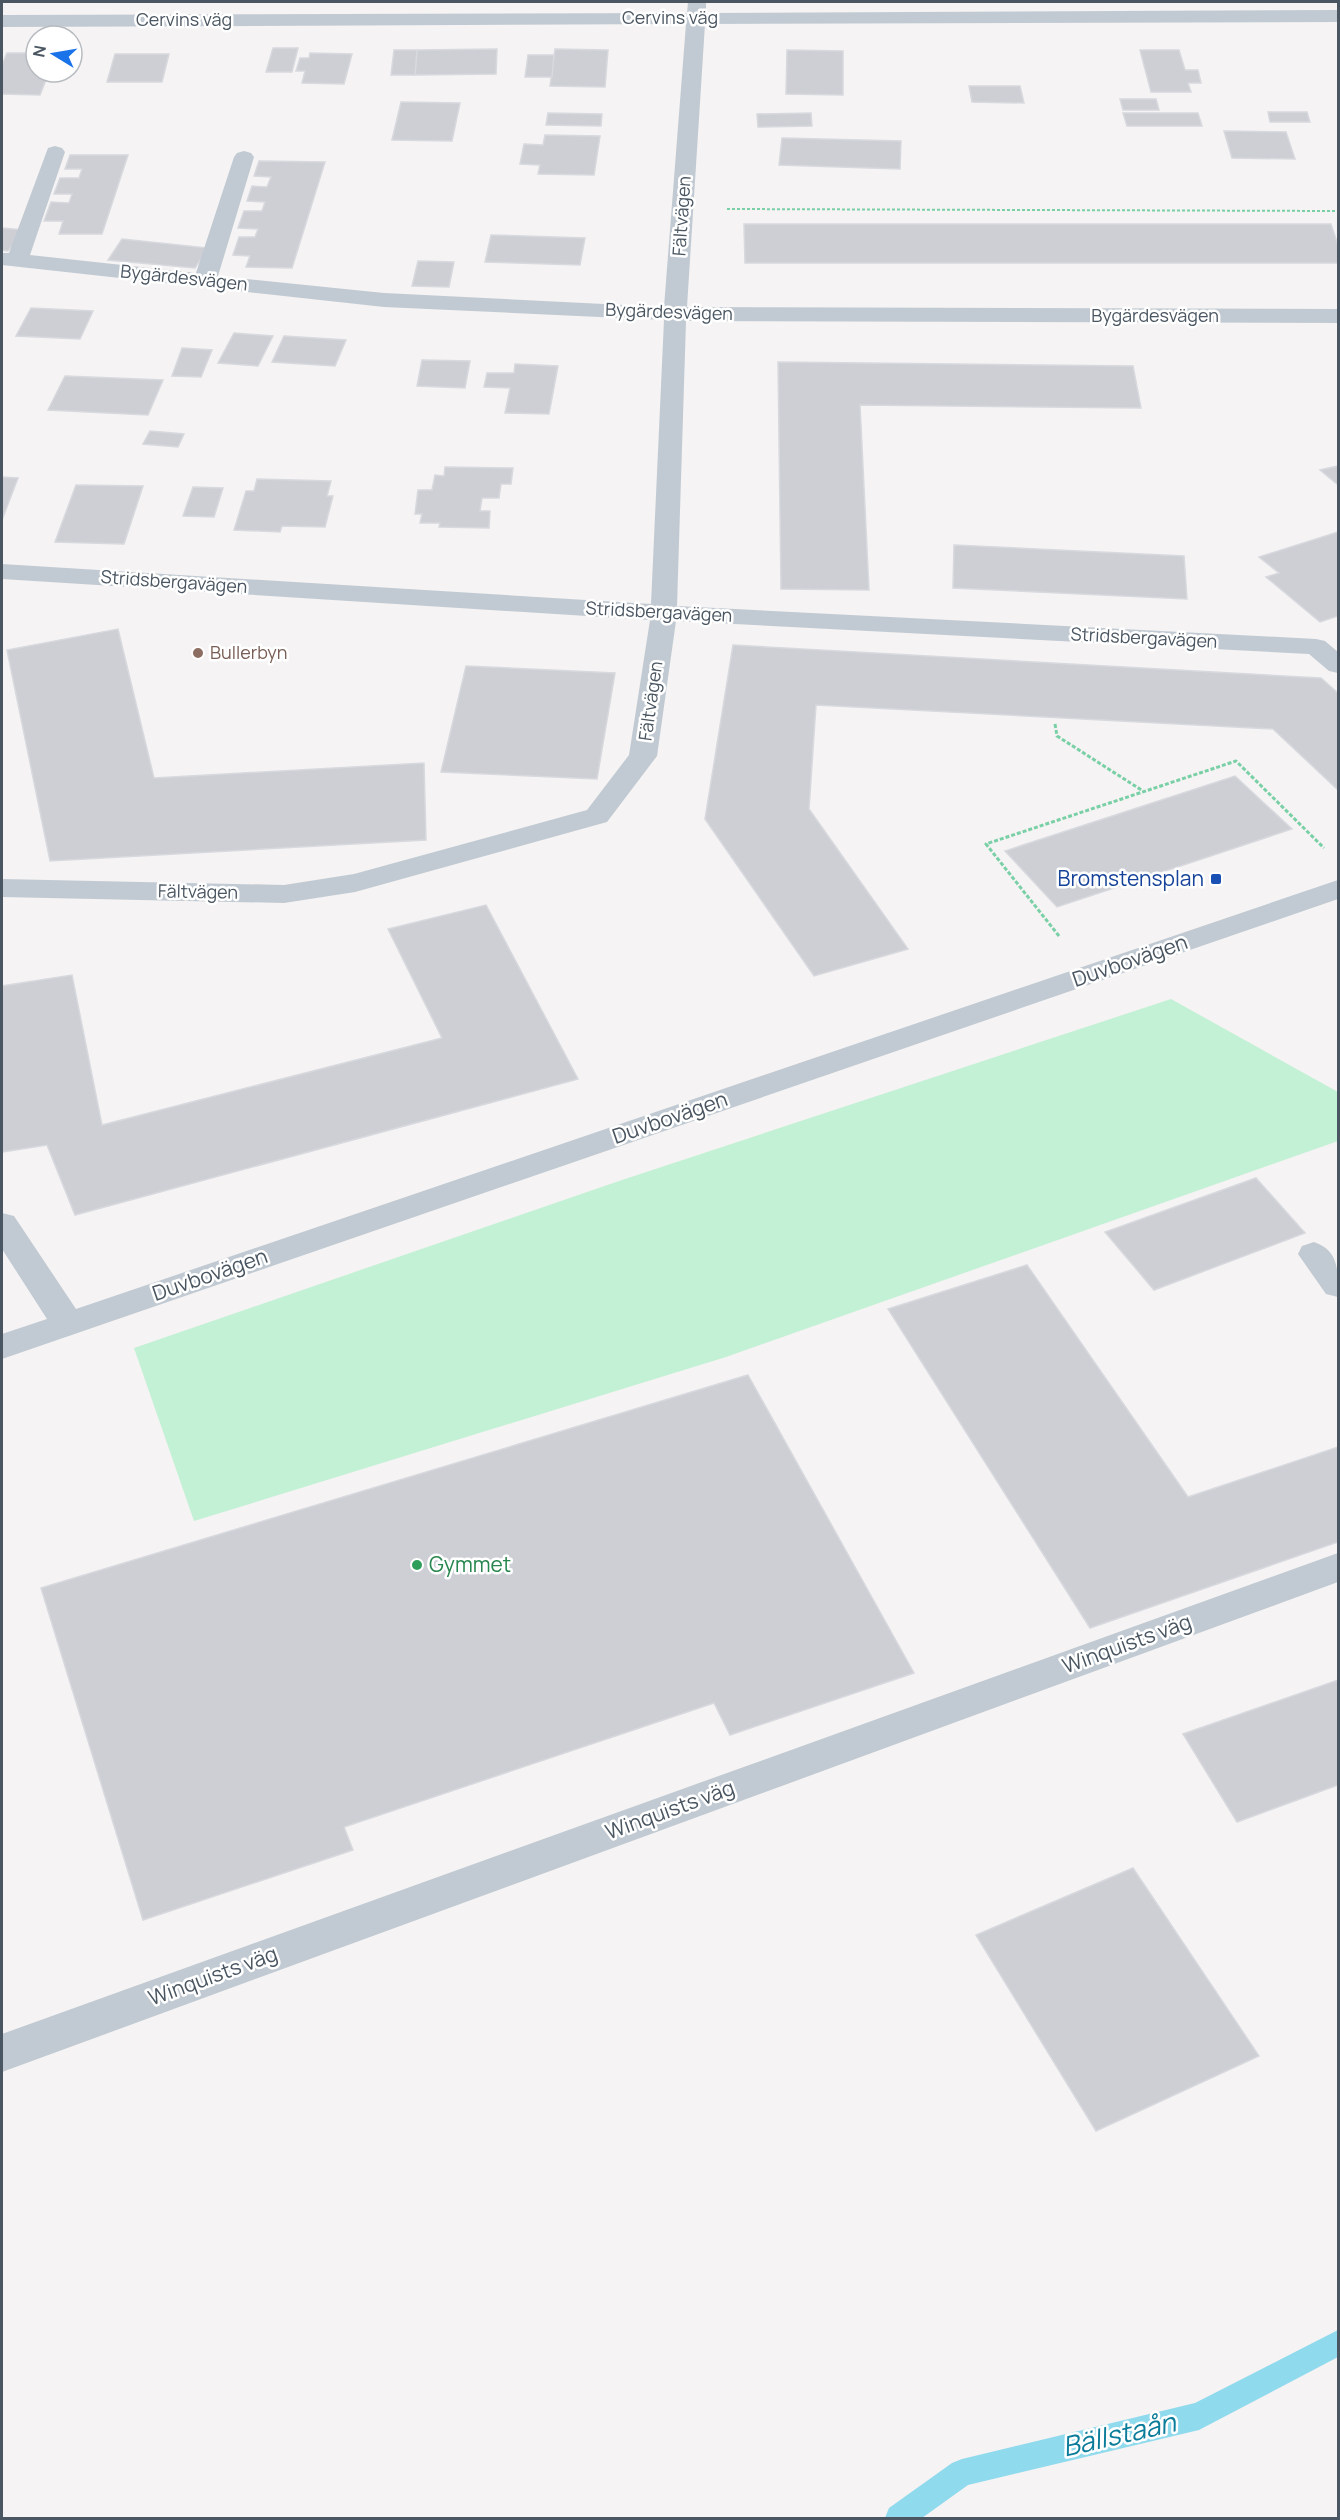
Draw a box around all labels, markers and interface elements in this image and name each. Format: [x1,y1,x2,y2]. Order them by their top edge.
street label: Cervins väg [622,5,718,29]
street label: Cervins väg [136,7,232,31]
north arrow [24,24,84,84]
text: N [27,43,51,59]
street label: Fältvägen [666,175,696,257]
street label: Bygärdesvägen [119,258,249,296]
street label: Bygärdesvägen [605,297,733,325]
street label: Bygärdesvägen [1091,303,1219,327]
street label: Stridsbergavägen [100,564,248,598]
street label: Stridsbergavägen [585,595,733,627]
street label: Stridsbergavägen [1070,621,1218,653]
place label: Bullerbyn [210,640,288,664]
marker: Bullerbyn [191,646,205,660]
street label: Fältvägen [633,659,667,742]
place label: Bromstensplan [1058,864,1204,892]
marker: Bromstensplan [1209,872,1223,886]
street label: Fältvägen [158,878,238,904]
street label: Duvbovägen [1068,927,1191,993]
street label: Duvbovägen [608,1084,731,1150]
street label: Duvbovägen [148,1241,271,1307]
place label: Gymmet [429,1550,511,1578]
marker: Gymmet [410,1558,424,1572]
street label: Winquists väg [1058,1607,1195,1679]
street label: Winquists väg [601,1773,738,1845]
street label: Winquists väg [144,1939,281,2011]
water label: Bällstaån [1058,2402,1180,2465]

